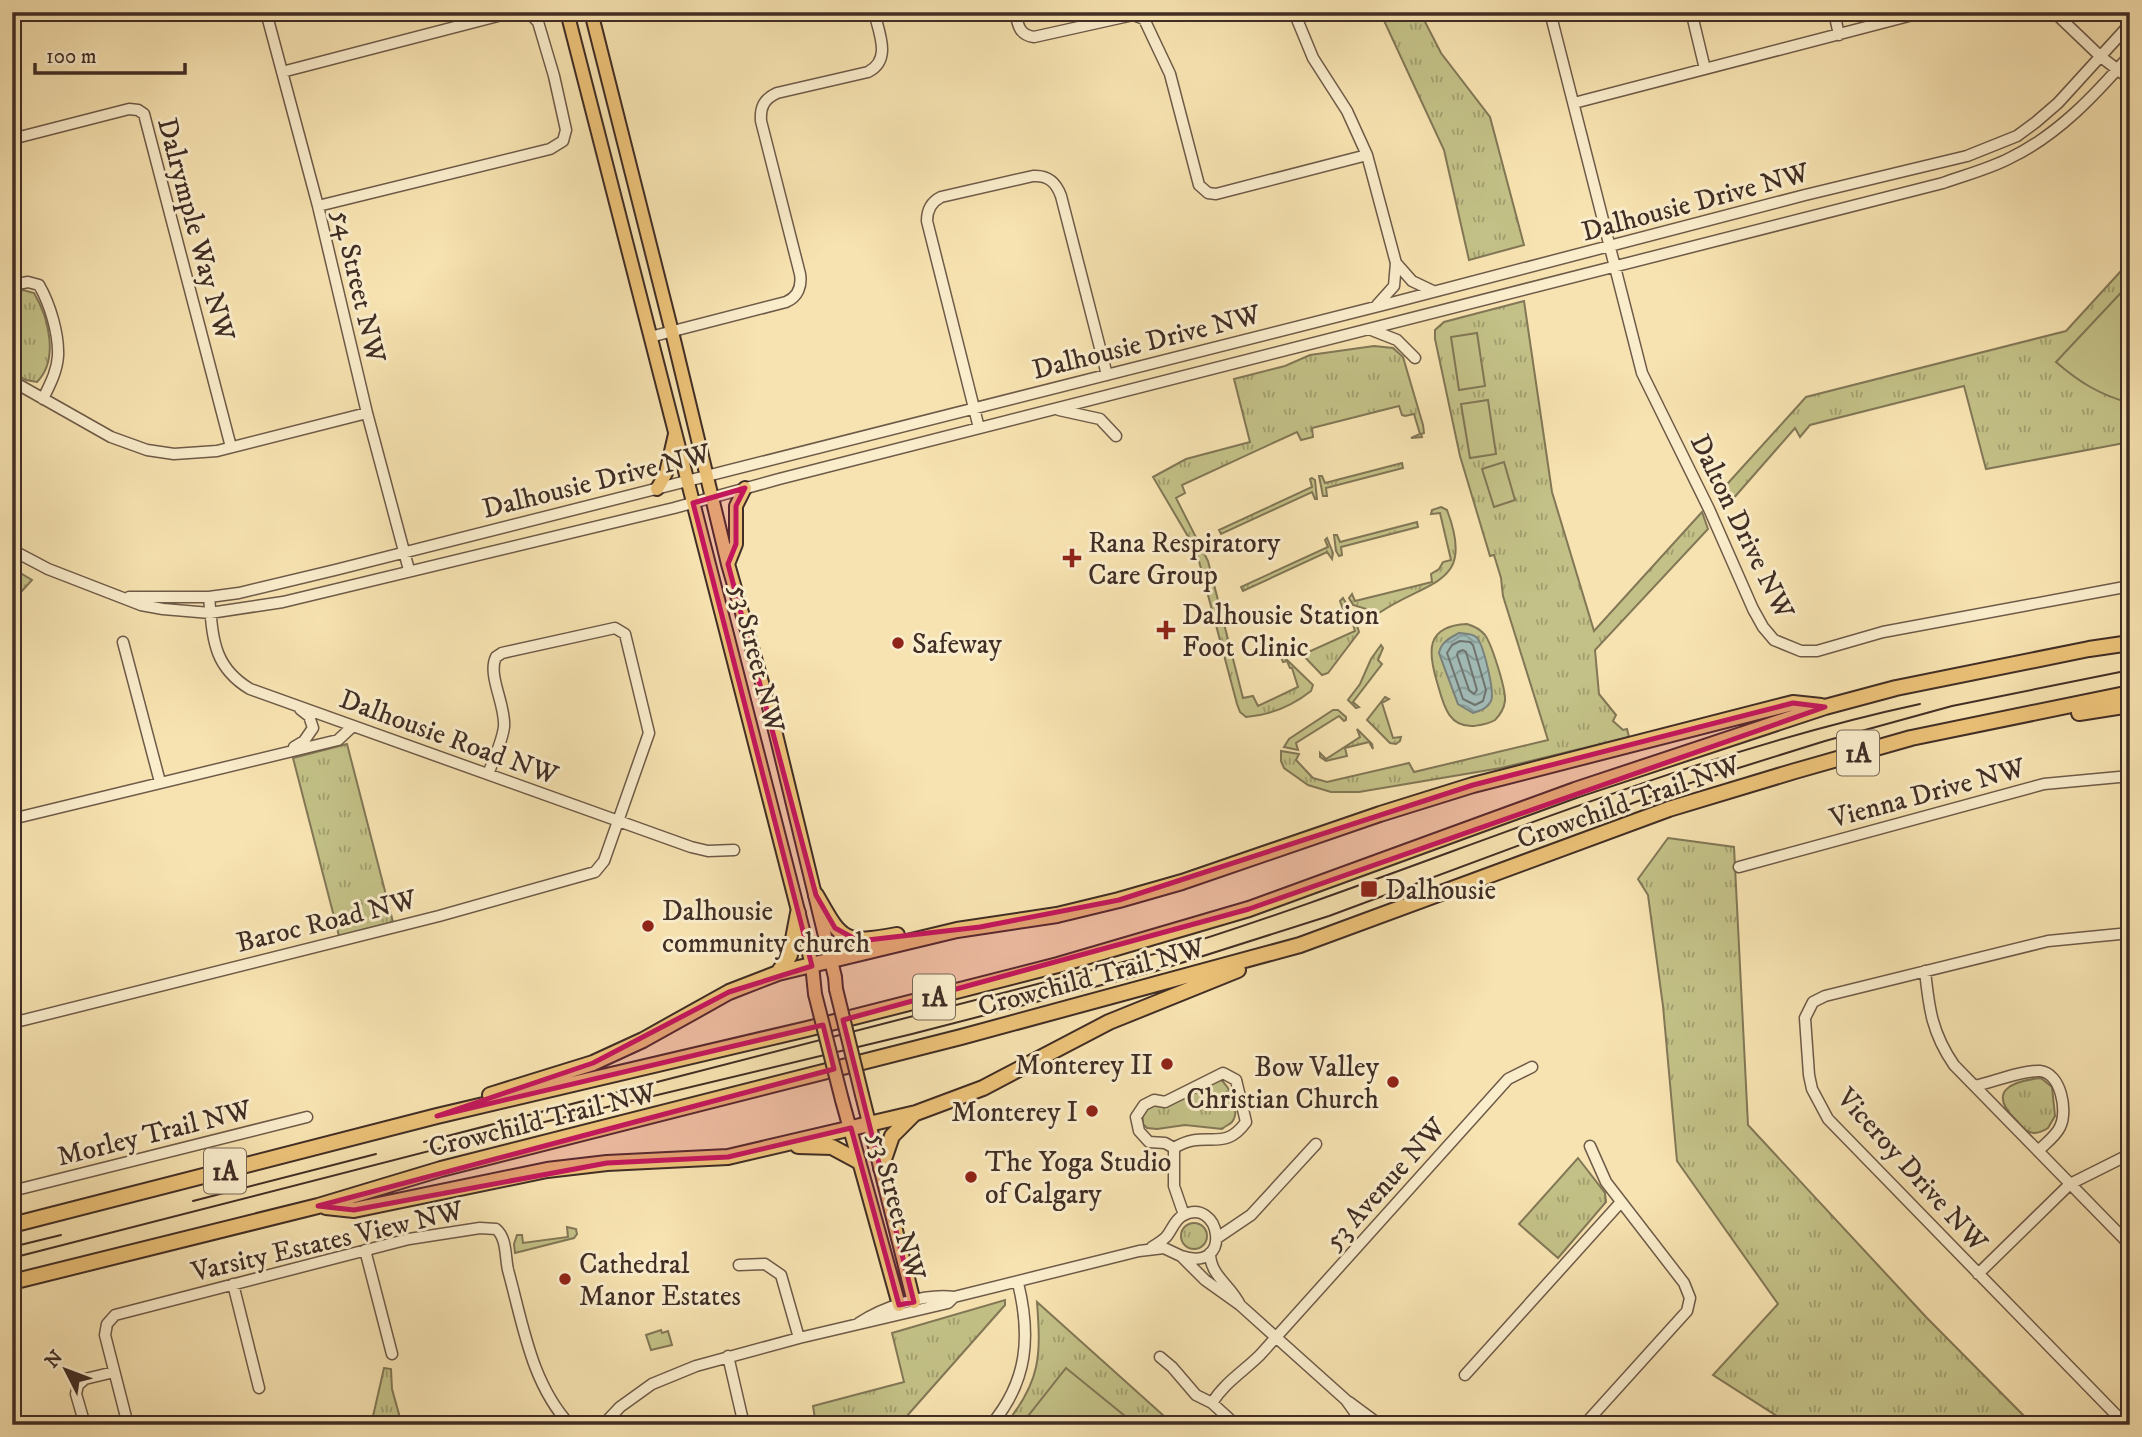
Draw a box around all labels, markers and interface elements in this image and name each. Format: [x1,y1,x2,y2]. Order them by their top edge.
scale bar [35,32,186,76]
text: 100 m [46,44,97,70]
street label: Dalrymple Way NW [149,114,242,345]
street label: Dalhousie Drive NW [1578,155,1813,250]
street label: 54 Street NW [324,207,393,366]
street label: Dalhousie Drive NW [1029,297,1264,388]
street label: Dalton Drive NW [1682,429,1802,625]
street label: Dalhousie Drive NW [479,436,714,527]
place label: Rana Respiratory Care Group [1088,526,1281,593]
marker: Rana Respiratory Care Group [1062,548,1082,568]
street label: 53 Street NW [721,581,792,736]
place label: Dalhousie Station Foot Clinic [1182,598,1379,665]
marker: Dalhousie Station Foot Clinic [1156,620,1176,640]
place label: Safeway [912,627,1003,662]
marker: Safeway [890,635,906,651]
street label: Dalhousie Road NW [335,682,563,793]
road number: 1A [1837,730,1879,776]
street label: Crowchild Trail NW [1512,748,1745,857]
street label: Vienna Drive NW [1825,751,2029,837]
place label: Dalhousie [1385,873,1496,908]
marker: Dalhousie [1359,879,1379,899]
street label: Baroc Road NW [233,882,420,961]
place label: Dalhousie community church [662,894,871,961]
marker: Dalhousie community church [640,918,656,934]
street label: Crowchild Trail NW [974,930,1209,1025]
road number: 1A [913,974,955,1020]
place label: Monterey II [1015,1048,1153,1083]
place label: Bow Valley Christian Church [1186,1050,1380,1117]
marker: Monterey II [1159,1056,1175,1072]
marker: Bow Valley Christian Church [1385,1074,1401,1090]
street label: Crowchild Trail NW [425,1075,660,1166]
street label: Viceroy Drive NW [1828,1080,1995,1260]
street label: Morley Trail NW [54,1092,256,1175]
place label: Monterey I [951,1095,1078,1130]
marker: Monterey I [1084,1103,1100,1119]
street label: 53 Avenue NW [1317,1110,1454,1257]
street label: 53 Street NW [860,1129,933,1284]
place label: The Yoga Studio of Calgary [985,1145,1171,1212]
road number: 1A [204,1148,246,1194]
marker: The Yoga Studio of Calgary [963,1169,979,1185]
street label: Varsity Estates View NW [187,1193,467,1290]
place label: Cathedral Manor Estates [579,1247,741,1314]
marker: Cathedral Manor Estates [557,1271,573,1287]
north arrow [32,1336,102,1406]
text: N [41,1346,69,1373]

